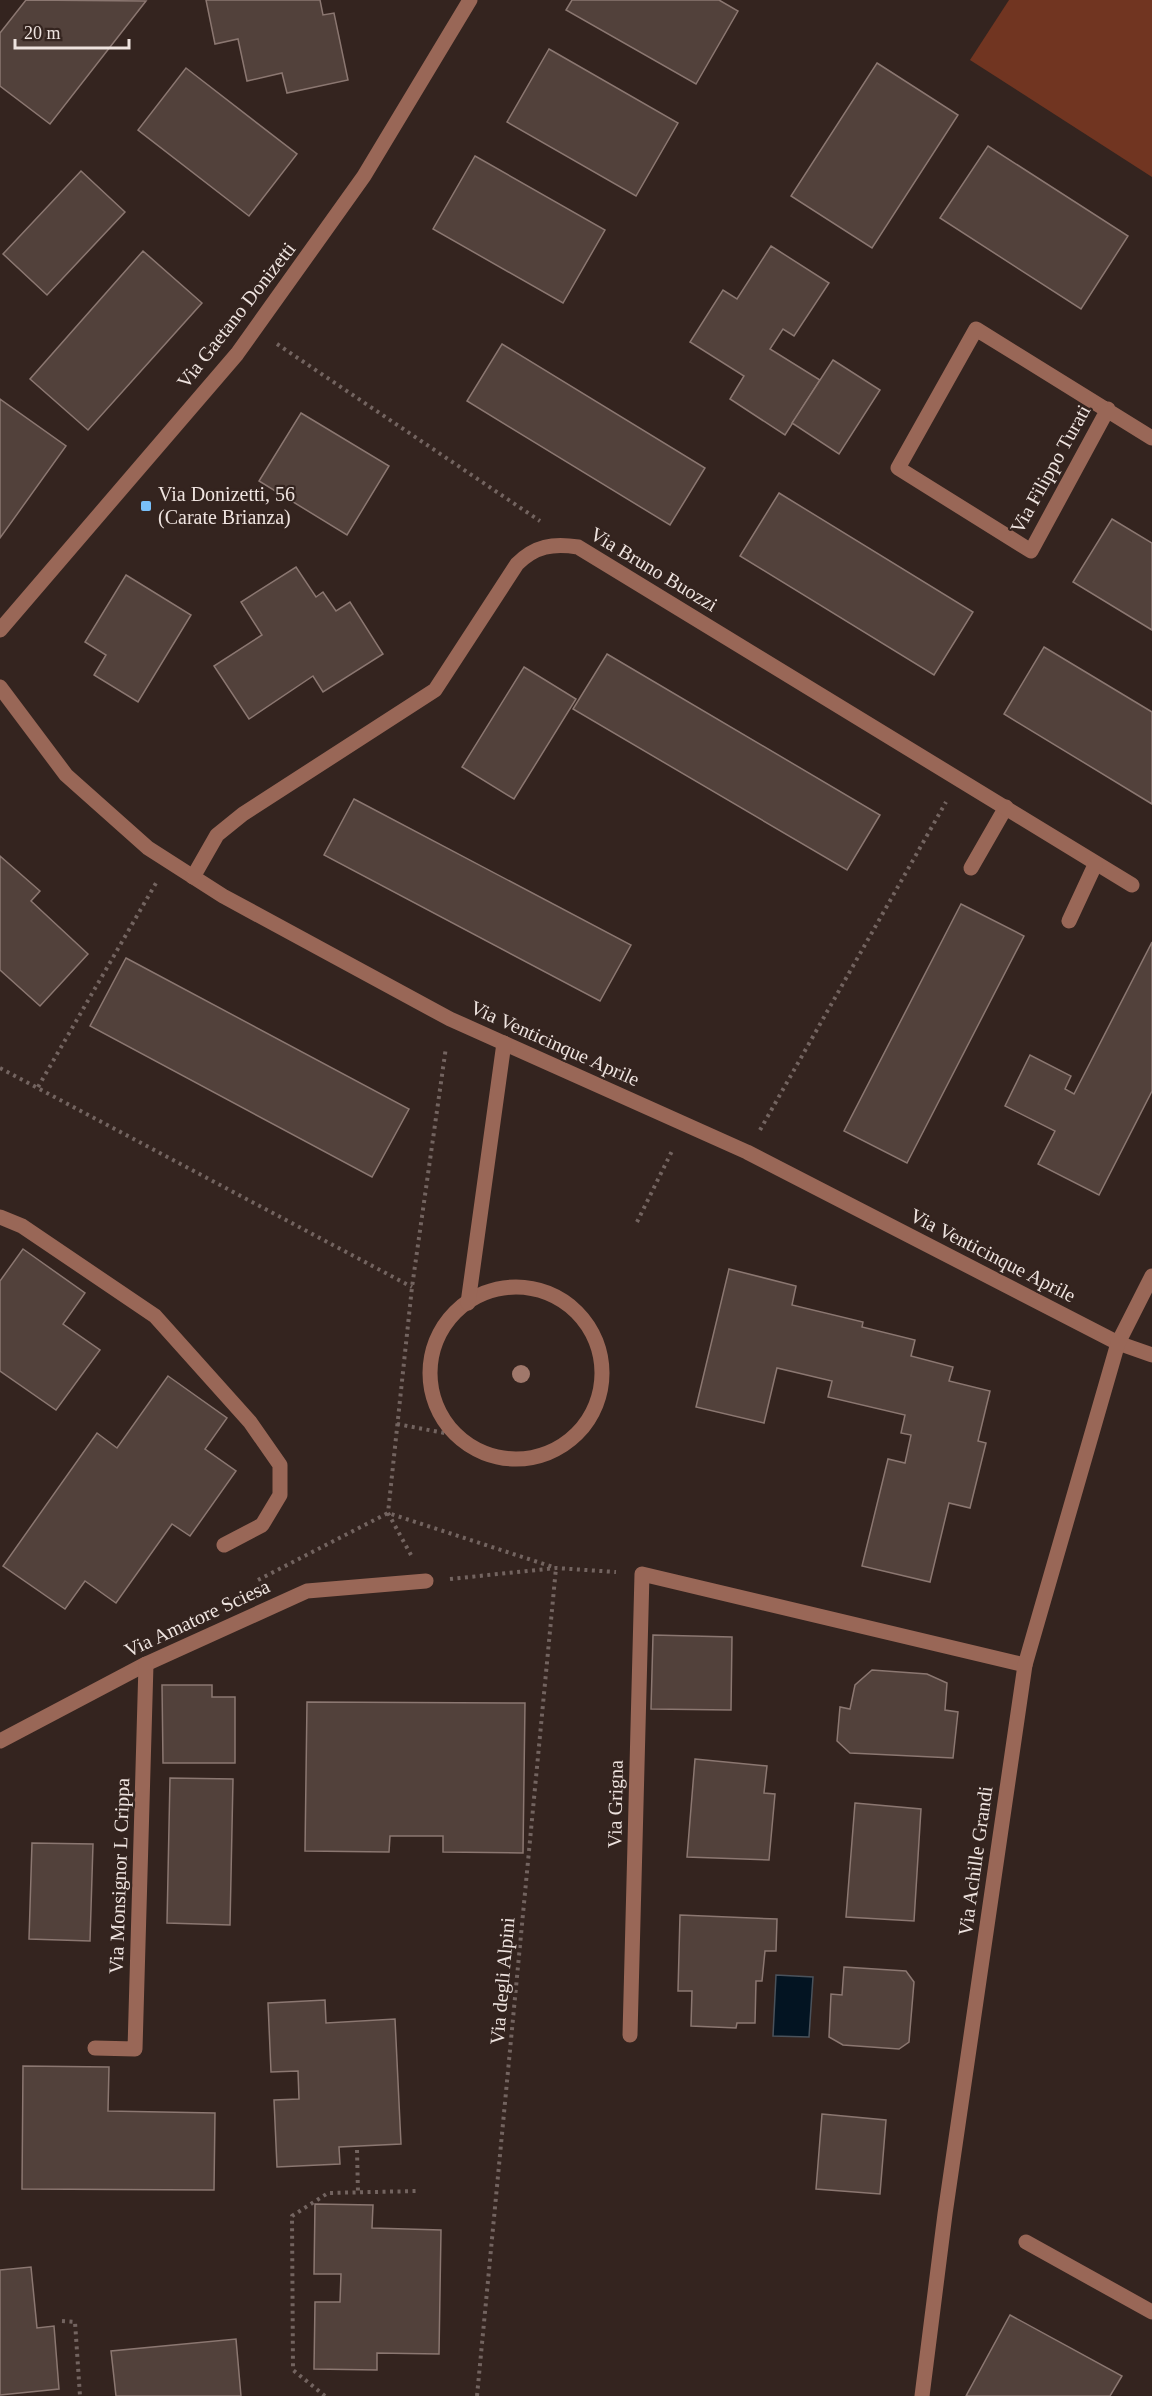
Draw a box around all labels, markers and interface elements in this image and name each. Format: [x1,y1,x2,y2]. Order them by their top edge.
scale bar [15,12,129,50]
text: 20 m [24,23,61,43]
street label: Via Gaetano Donizetti [172,237,300,392]
street label: Via Filippo Turati [1006,401,1095,537]
place label: Via Donizetti, 56 (Carate Brianza) [158,483,295,529]
marker: Via Donizetti, 56 (Carate Brianza) [139,499,153,513]
street label: Via Bruno Buozzi [586,522,722,616]
street label: Via Venticinque Aprile [467,996,643,1091]
street label: Via Venticinque Aprile [906,1204,1080,1307]
street label: Via Amatore Sciesa [121,1575,273,1661]
street label: Via Grigna [603,1760,628,1848]
street label: Via Monsignor L Crippa [105,1777,134,1975]
street label: Via Achille Grandi [954,1784,996,1937]
street label: Via degli Alpini [485,1916,520,2046]

